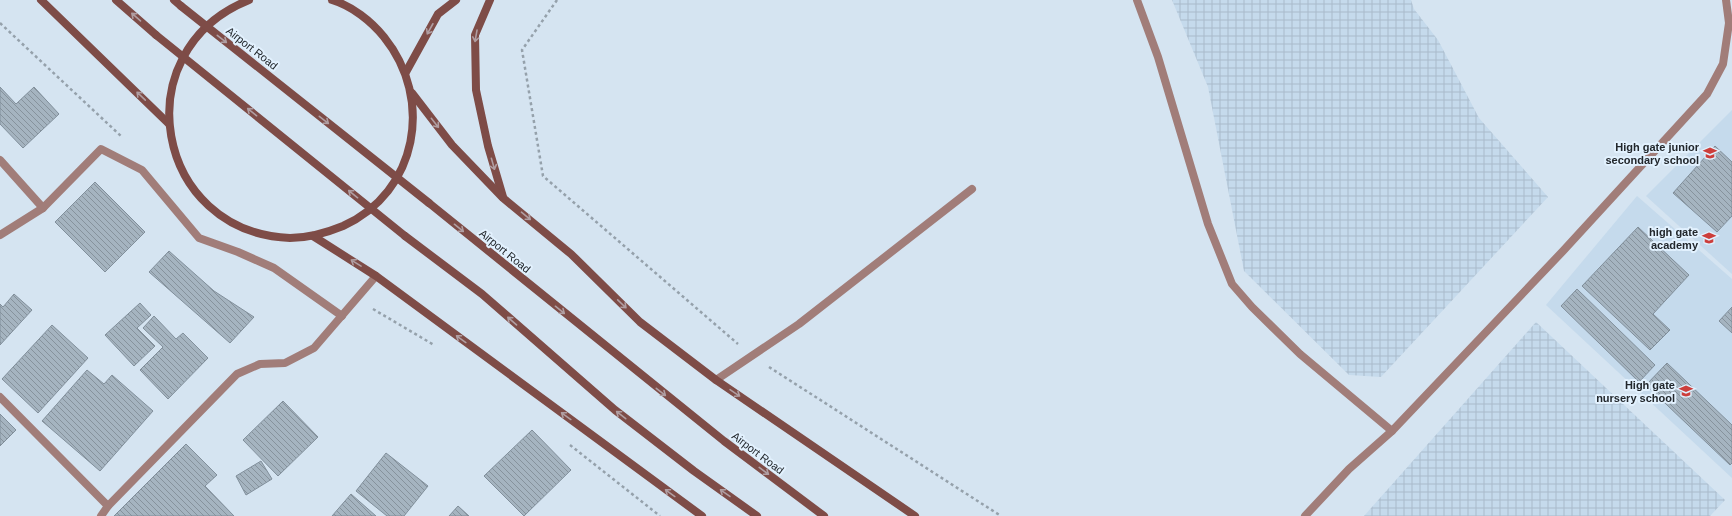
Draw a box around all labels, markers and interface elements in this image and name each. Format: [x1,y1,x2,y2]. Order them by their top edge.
one-way arrow [131,13,141,22]
one-way arrow [426,23,434,35]
street label: Airport Road [224,24,280,72]
one-way arrow [472,29,480,42]
one-way arrow [217,35,228,43]
one-way arrow [136,92,146,101]
one-way arrow [246,108,257,116]
one-way arrow [319,116,330,124]
one-way arrow [431,118,440,129]
place label: High gate junior secondary school [1605,141,1700,166]
school or university icon: High gate junior secondary school [1702,145,1718,161]
one-way arrow [490,157,497,170]
one-way arrow [347,189,358,198]
one-way arrow [520,212,531,221]
one-way arrow [454,224,465,232]
place label: high gate academy [1649,226,1699,251]
street label: Airport Road [477,227,533,275]
school or university icon: high gate academy [1701,230,1717,246]
one-way arrow [350,259,361,267]
one-way arrow [617,299,627,309]
one-way arrow [555,306,566,314]
one-way arrow [507,316,517,326]
one-way arrow [456,335,467,343]
place label: High gate nursery school [1596,379,1675,404]
school or university icon: High gate nursery school [1678,383,1694,399]
one-way arrow [656,387,667,396]
one-way arrow [729,389,740,397]
one-way arrow [616,411,627,419]
one-way arrow [560,412,571,420]
street label: Airport Road [730,430,786,476]
one-way arrow [759,467,770,476]
one-way arrow [665,489,676,497]
one-way arrow [720,489,731,497]

